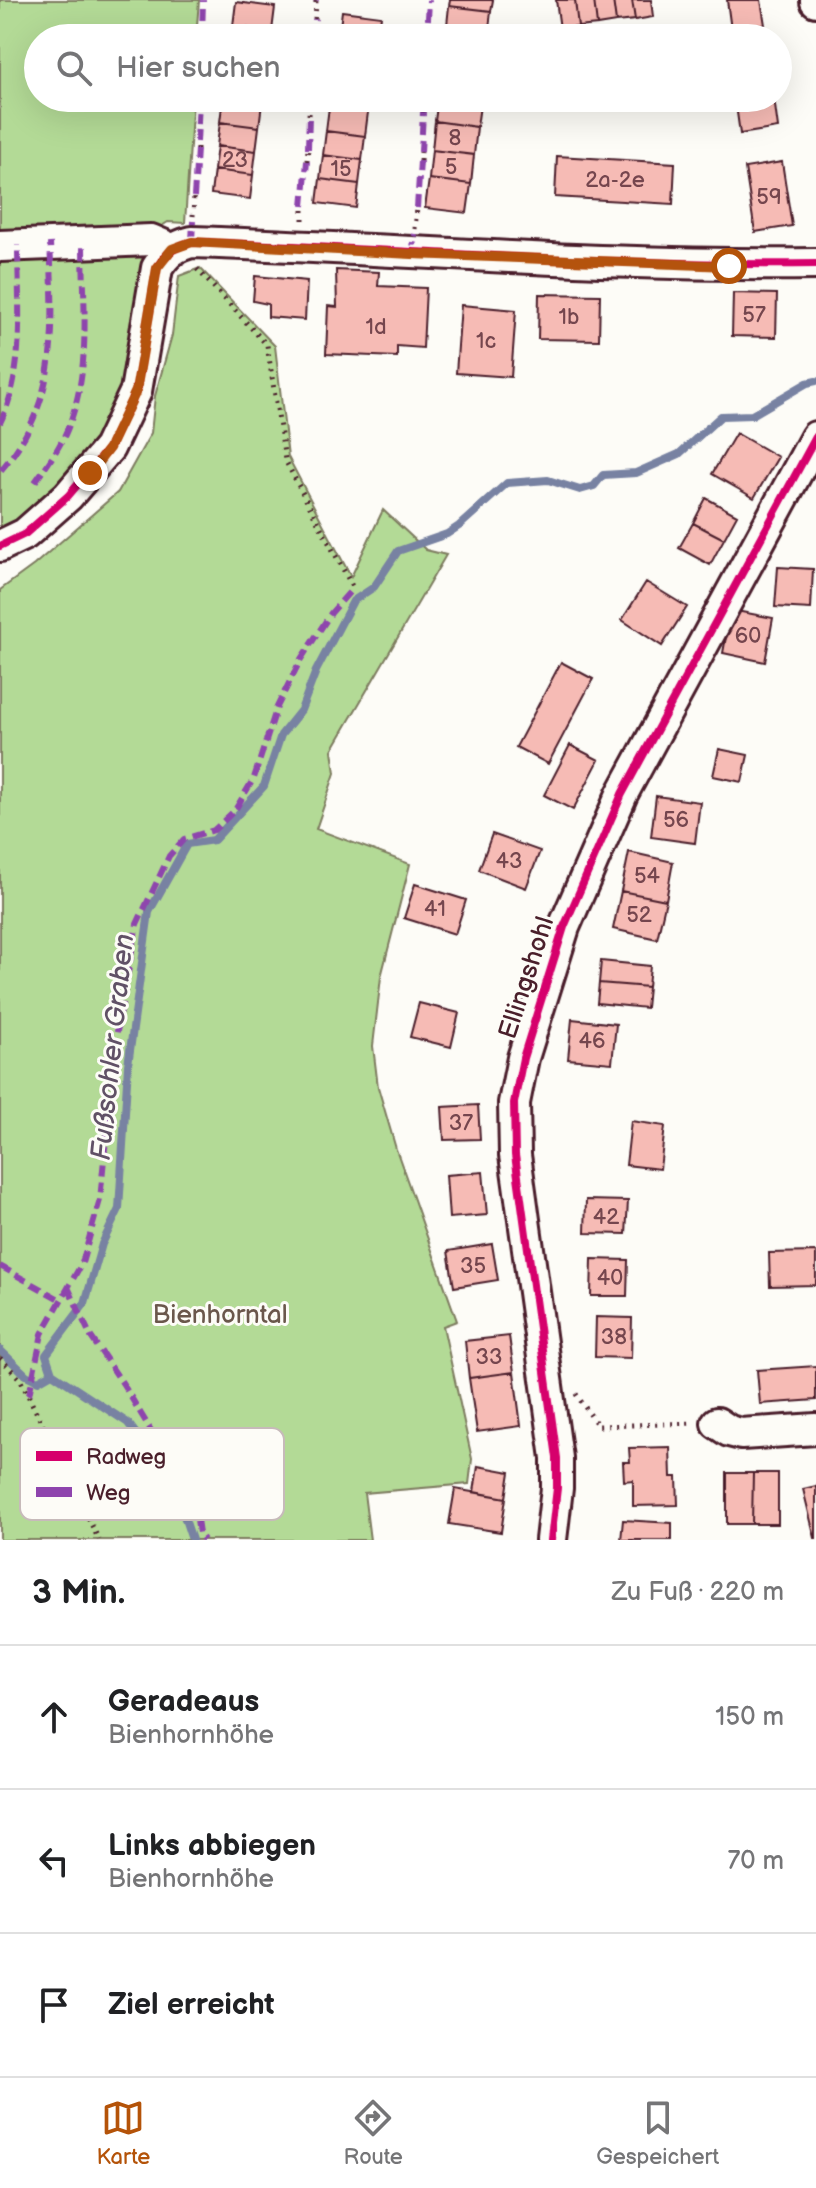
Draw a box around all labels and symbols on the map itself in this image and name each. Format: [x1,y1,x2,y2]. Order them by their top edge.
house number: 8 [449,125,461,152]
house number: 23 [222,147,248,174]
house number: 5 [445,154,457,181]
house number: 15 [330,156,352,183]
house number: 2a-2e [585,167,645,194]
house number: 59 [756,184,782,211]
route start [711,248,747,284]
house number: 57 [742,302,766,329]
house number: 1b [559,304,579,331]
house number: 1d [365,314,387,341]
house number: 1c [476,328,496,355]
route end [72,455,108,491]
house number: 60 [735,623,761,650]
house number: 56 [663,807,689,834]
house number: 43 [496,848,522,875]
house number: 54 [634,863,661,890]
house number: 41 [424,896,446,923]
house number: 52 [626,902,652,929]
street label: Ellingshohl [493,913,561,1043]
water label: Fußsohler Graben [85,932,141,1162]
house number: 46 [579,1028,605,1055]
house number: 37 [449,1110,473,1137]
house number: 42 [593,1204,619,1231]
house number: 35 [460,1253,486,1280]
house number: 40 [597,1265,623,1292]
park label: Bienhorntal [153,1300,287,1331]
house number: 38 [601,1324,627,1351]
house number: 33 [475,1344,503,1371]
legend [20,1428,284,1520]
text: Radweg [86,1444,166,1471]
text: Weg [86,1480,131,1507]

